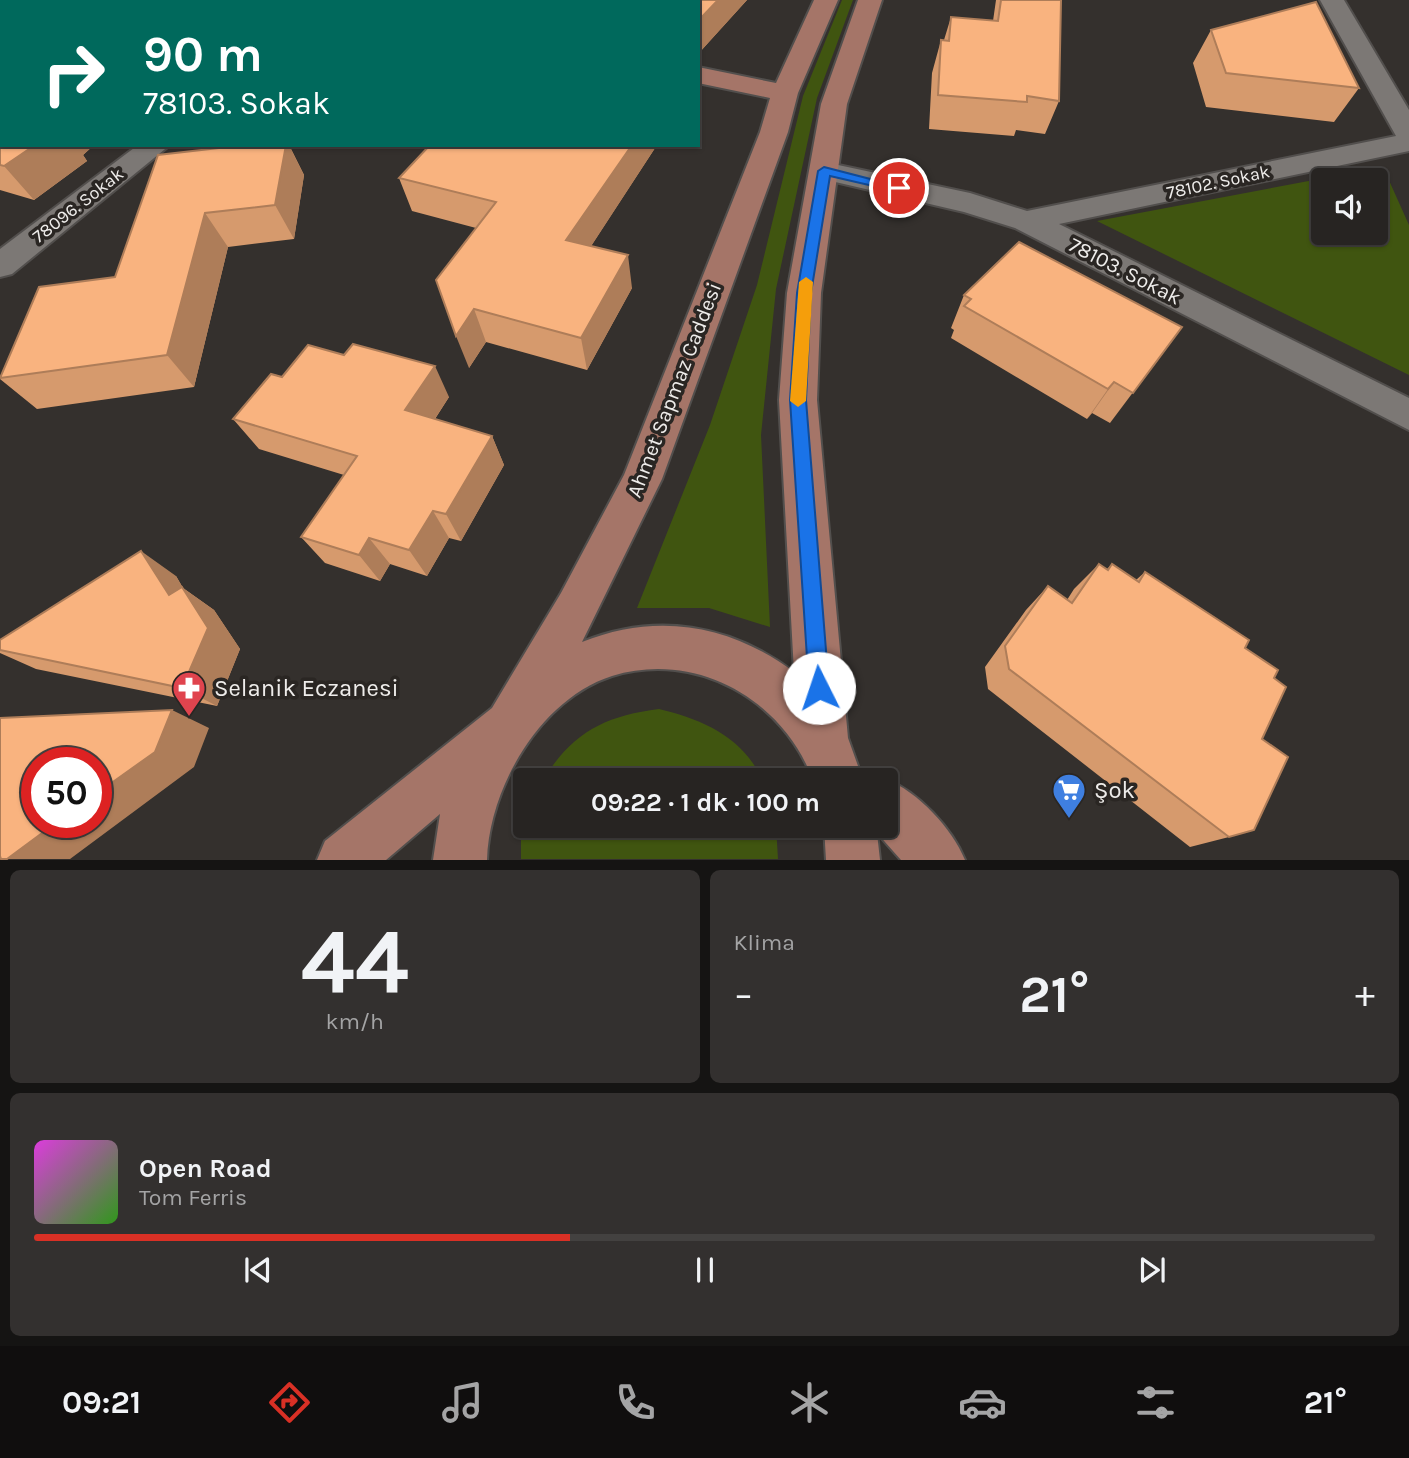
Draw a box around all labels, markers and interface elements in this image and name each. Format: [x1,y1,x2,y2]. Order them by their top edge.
text: 90 m [143,26,263,83]
icon: right [28,28,119,119]
text: 78103. Sokak [143,85,330,122]
pin [869,158,929,218]
street label: 78102. Sokak [1164,160,1272,204]
street label: 78096. Sokak [28,163,128,247]
map controls [1311,168,1388,245]
button: sound [1311,168,1388,245]
icon: arrive [880,169,918,207]
street label: 78103. Sokak [1065,232,1185,310]
street label: Ahmet Sapmaz Caddesi [622,279,726,501]
position arrow [782,651,856,725]
pharmacy icon: Selanik Eczanesi [170,669,208,718]
place label: Selanik Eczanesi [214,674,399,702]
speed limit sign: 50 [21,747,112,838]
supermarket icon: Şok [1050,771,1088,820]
place label: Şok [1094,776,1135,804]
text: 09:22 · 1 dk · 100 m [591,787,820,818]
text: 44 [301,909,409,1015]
text: Klima [734,929,795,956]
text: 21° [1019,964,1089,1025]
text: − [734,972,753,1017]
text: + [1355,972,1375,1017]
text: km/h [326,1008,384,1035]
text: Open Road [139,1153,272,1184]
text: Tom Ferris [139,1184,247,1211]
icon: previous [239,1251,277,1289]
icon: pause [686,1251,724,1289]
icon: next [1133,1251,1171,1289]
icon: directions [265,1378,314,1427]
icon: music [438,1378,487,1427]
icon: phone [611,1378,660,1427]
icon: climate [785,1378,834,1427]
icon: car [958,1378,1007,1427]
icon: filters [1131,1378,1180,1427]
text: 09:21 [62,1384,141,1421]
text: 21° [1304,1384,1347,1421]

